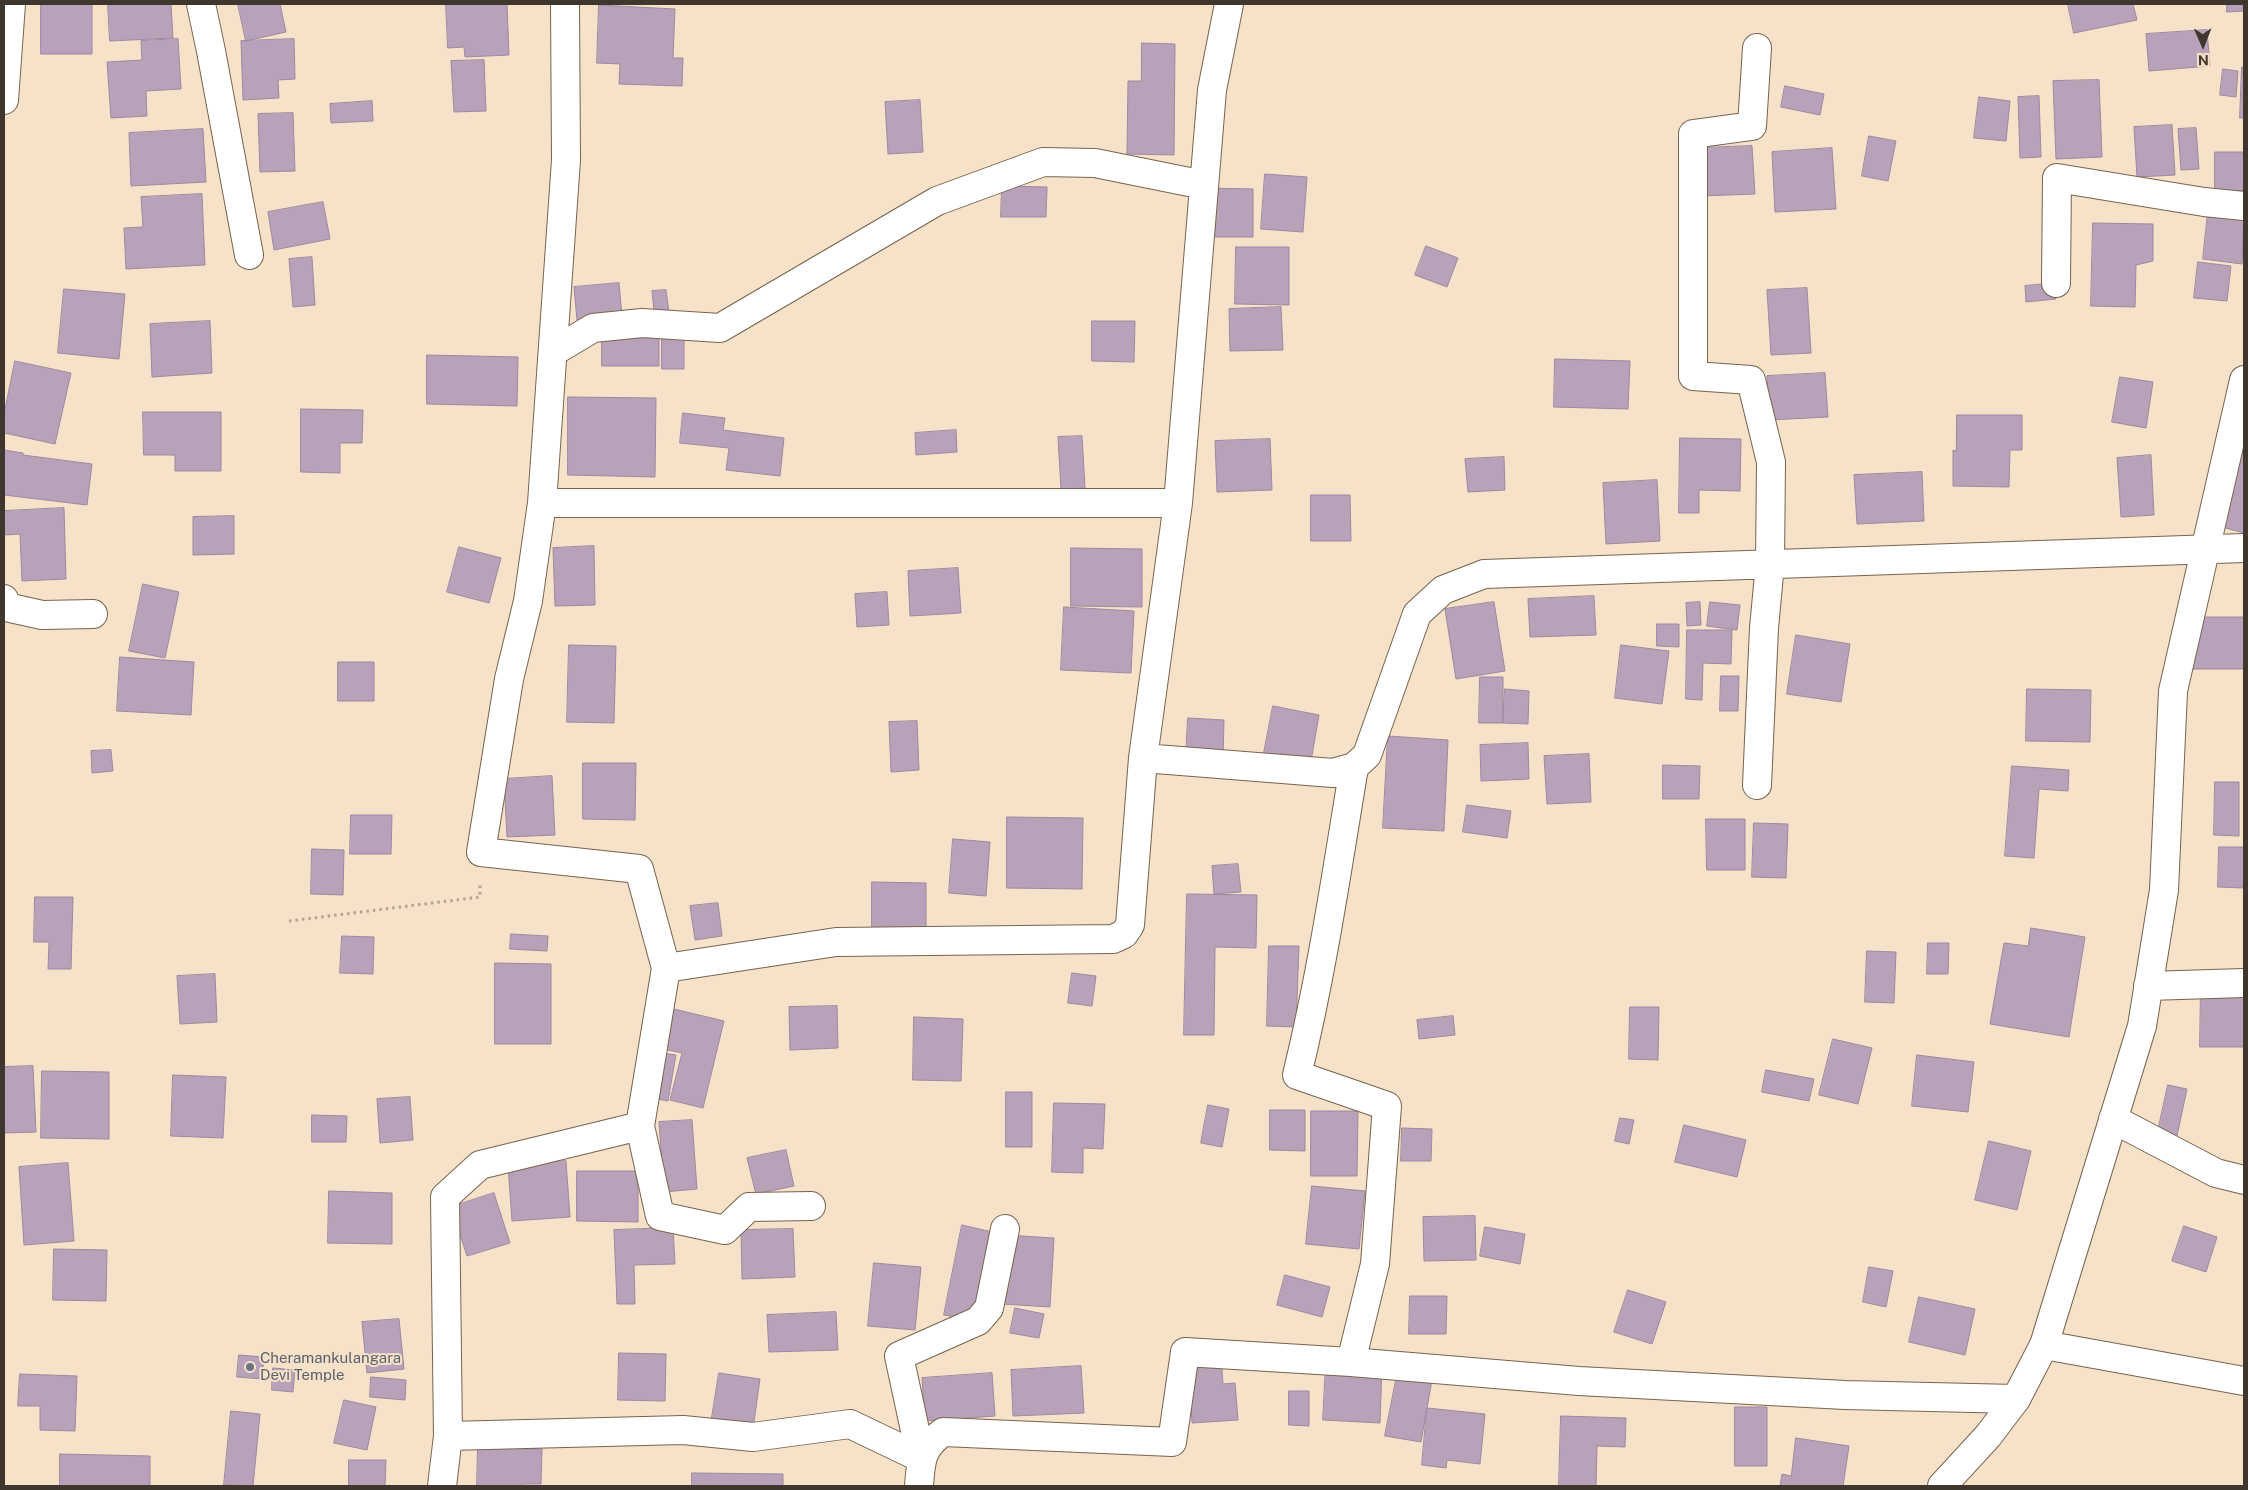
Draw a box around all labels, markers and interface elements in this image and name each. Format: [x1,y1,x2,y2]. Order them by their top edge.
north arrow [2178,20,2228,70]
text: N [2198,52,2209,68]
place label: Cheramankulangara Devi Temple [260,1349,401,1384]
marker: Cheramankulangara Devi Temple [244,1361,256,1373]

